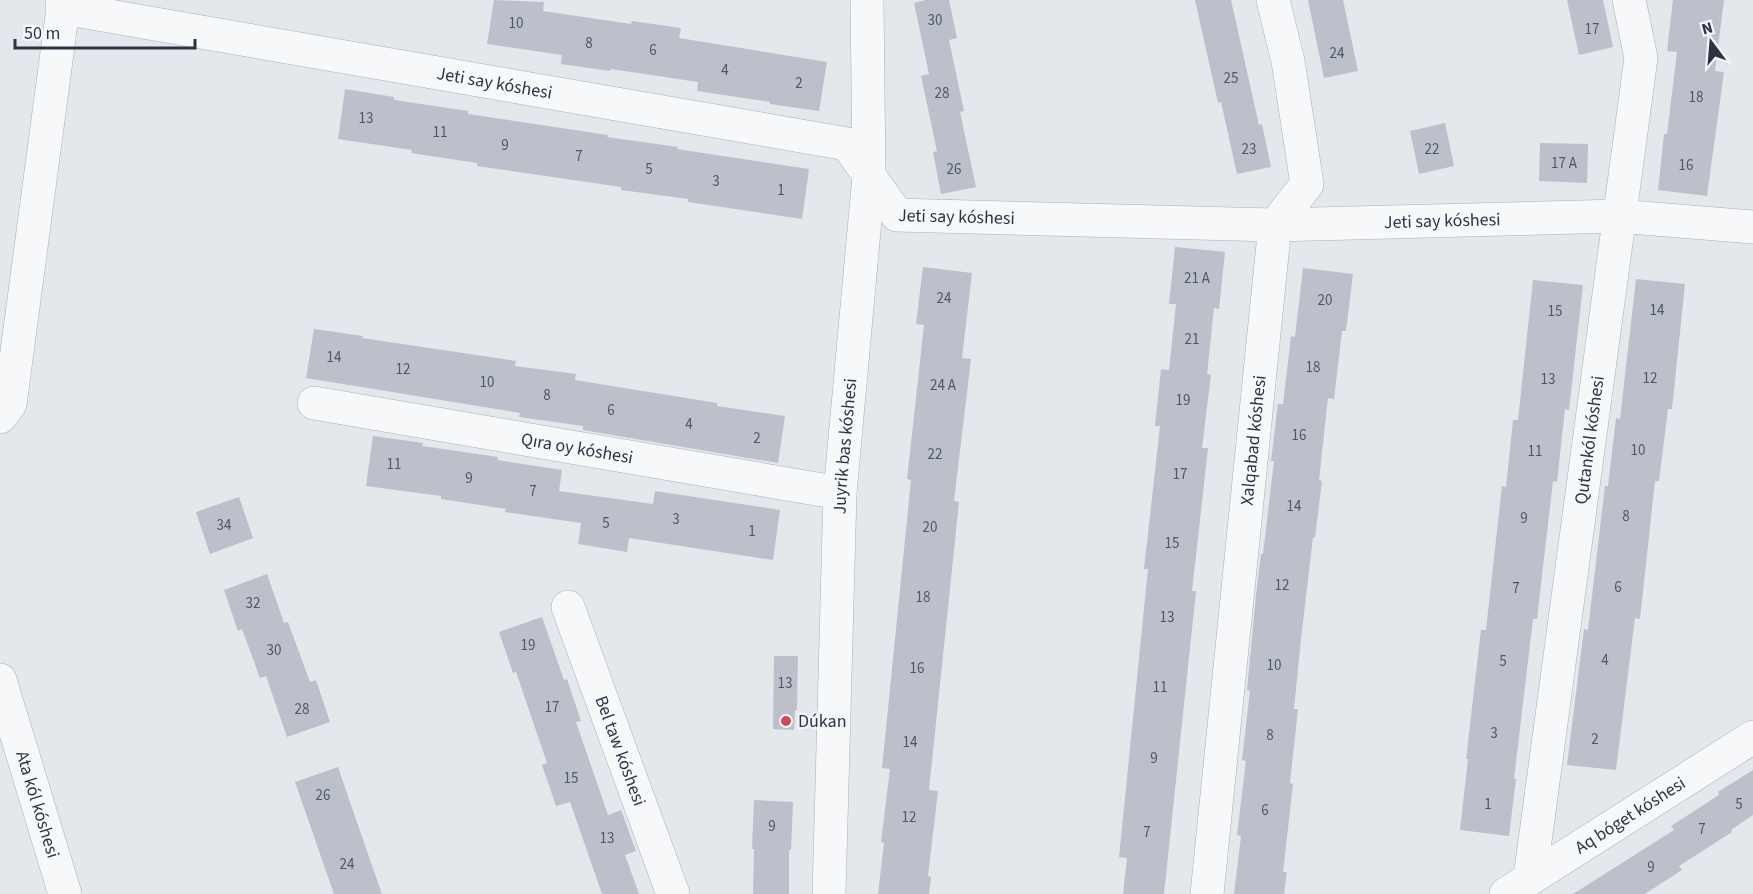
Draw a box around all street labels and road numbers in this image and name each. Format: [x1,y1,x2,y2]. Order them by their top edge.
street label: Jeti say kóshesi [435,61,554,105]
street label: Jeti say kóshesi [898,203,1015,231]
street label: Jeti say kóshesi [1384,207,1501,235]
street label: Xalqabad kóshesi [1234,374,1272,507]
street label: Qutankól kóshesi [1568,374,1610,506]
street label: Juyrik bas kóshesi [827,377,863,515]
street label: Qıra oy kóshesi [519,426,635,470]
street label: Bel taw kóshesi [589,692,652,809]
street label: Ata kól kóshesi [10,748,66,861]
street label: Aq bóget kóshesi [1570,771,1690,860]

